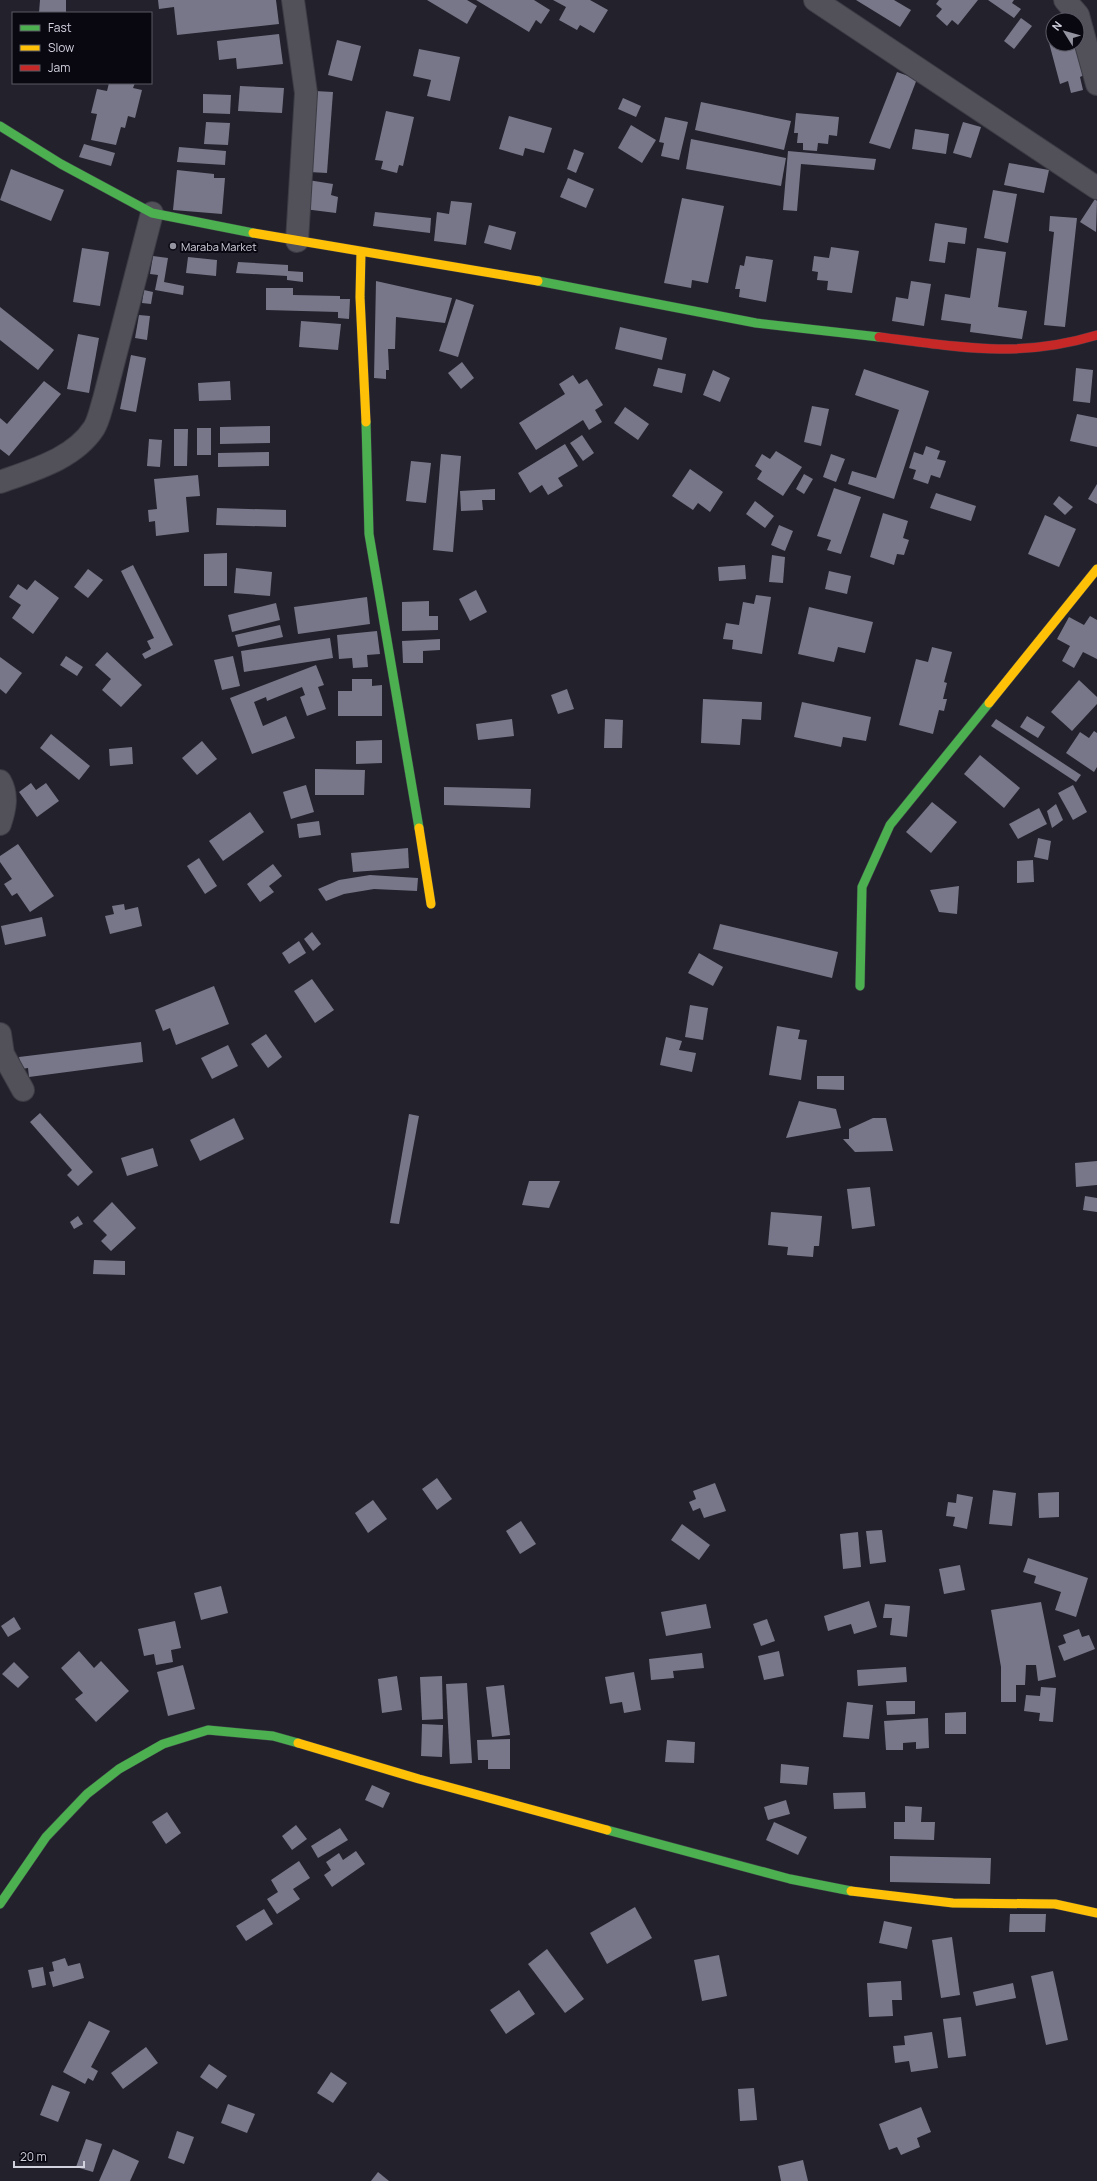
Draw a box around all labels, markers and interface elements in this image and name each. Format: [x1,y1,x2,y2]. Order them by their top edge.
legend [12,12,152,84]
north arrow [1045,12,1085,52]
text: N [1048,18,1065,33]
text: Fast [48,19,72,36]
text: Slow [48,39,74,56]
text: Jam [48,59,70,76]
place label: Maraba Market [181,239,257,254]
marker: Maraba Market [168,241,178,251]
scale bar [14,2143,84,2169]
text: 20 m [20,2148,47,2165]

